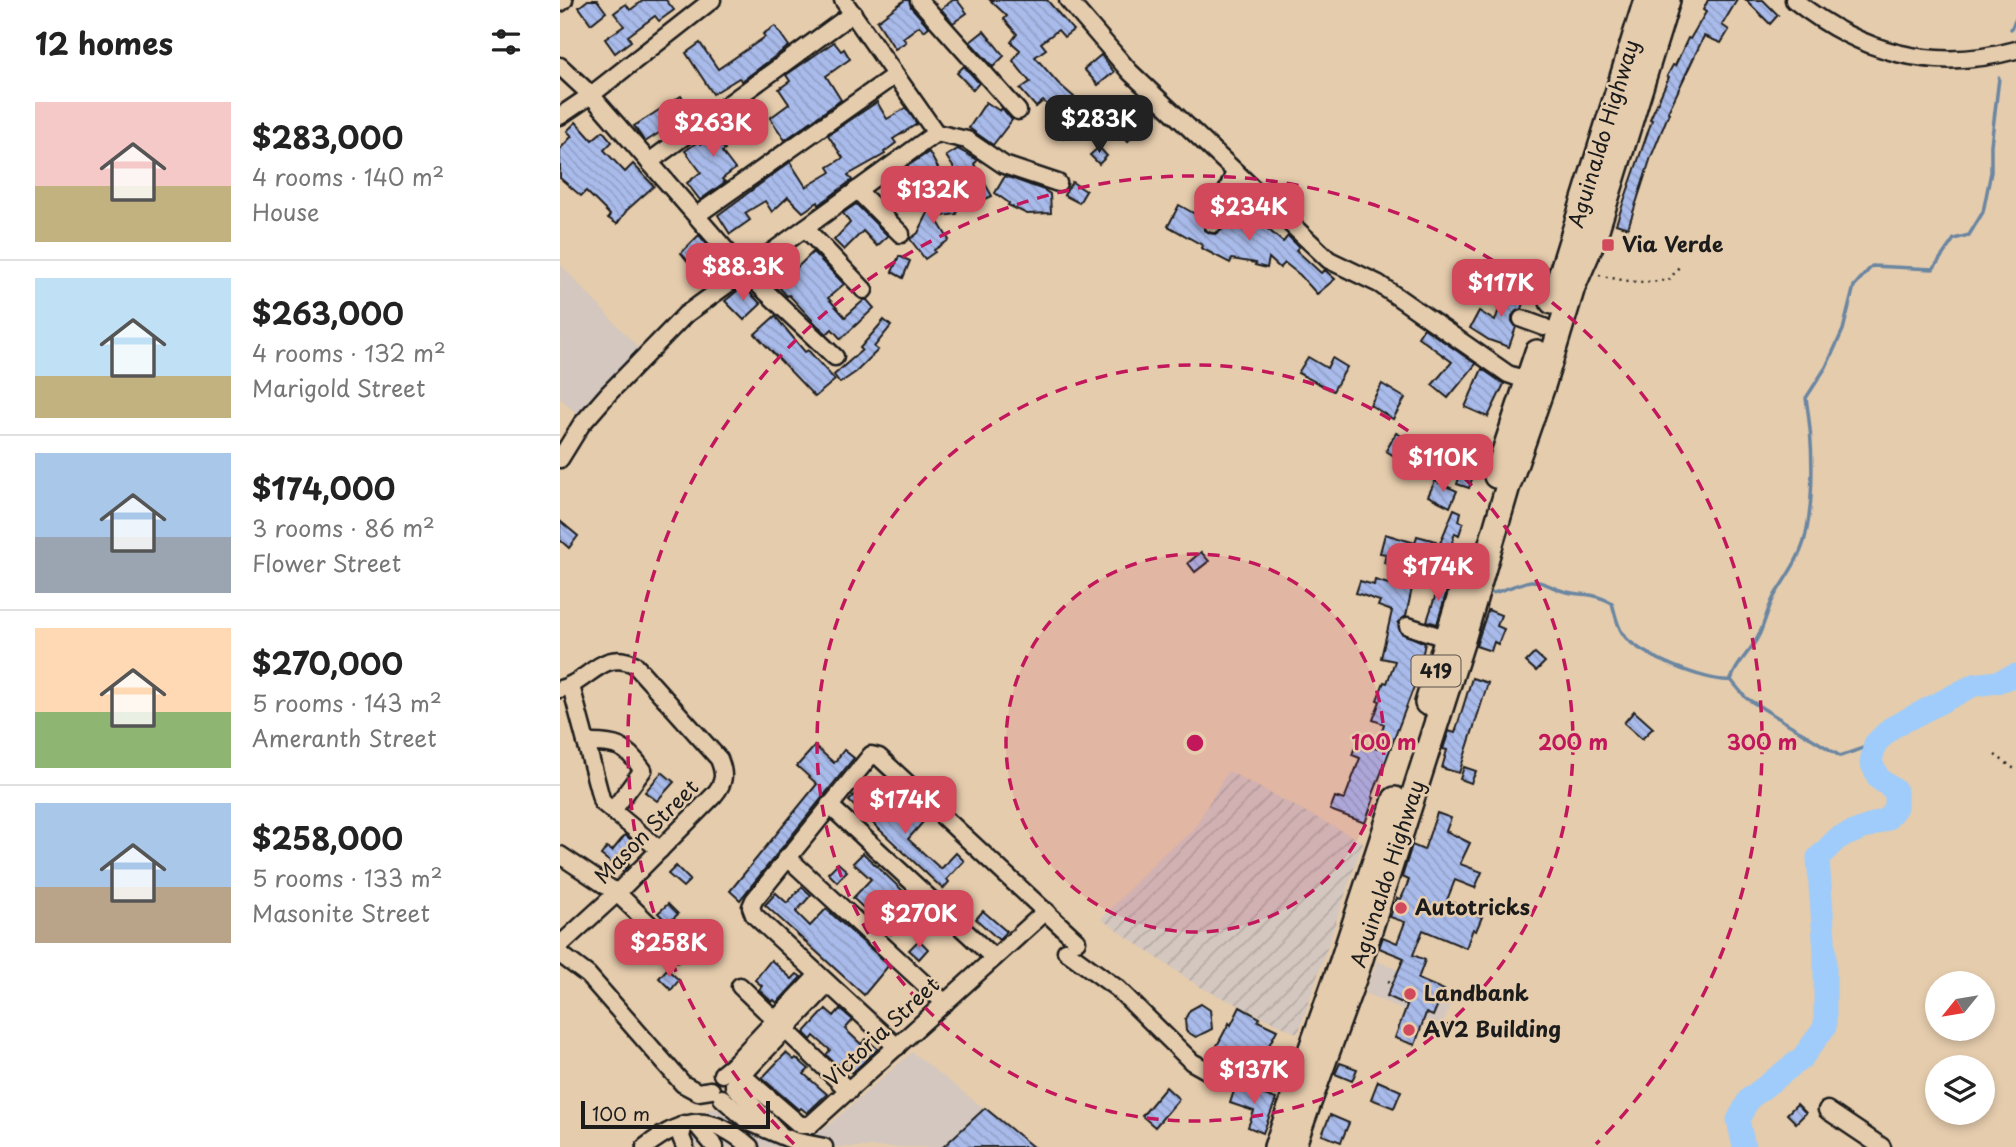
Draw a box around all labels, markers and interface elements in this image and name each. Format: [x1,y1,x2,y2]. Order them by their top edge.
text: 12 homes [35,20,173,65]
icon: filters [487,23,525,61]
street label: Aguinaldo Highway [1558,35,1646,231]
pin: $283K [1050,96,1148,155]
pin: $263K [664,100,762,159]
text: $283K [1061,100,1137,135]
text: $263K [674,104,752,139]
text: $283,000 [252,114,403,159]
icon: home [91,130,175,214]
text: 4 rooms · 140 m² [252,159,444,194]
pin: $132K [884,166,982,226]
text: $132K [897,171,969,206]
pin: $234K [1200,184,1298,243]
text: $234K [1210,188,1288,223]
text: House [252,194,319,229]
place label: Via Verde [1622,227,1723,259]
marker: Via Verde [1600,237,1616,253]
pin: $88.3K [686,244,800,303]
text: $88.3K [702,248,784,283]
pin: $117K [1452,260,1550,319]
text: $117K [1468,264,1534,299]
text: $263,000 [252,290,404,335]
icon: home [91,306,175,390]
text: 4 rooms · 132 m² [252,335,446,370]
text: Marigold Street [252,370,425,405]
pin: $110K [1394,434,1492,494]
text: $110K [1408,439,1478,474]
text: $174,000 [252,465,395,510]
icon: home [91,481,175,565]
text: 3 rooms · 86 m² [252,510,435,545]
pin: $174K [1389,544,1487,603]
text: Flower Street [252,545,401,580]
text: $174K [1403,548,1473,583]
text: $270,000 [252,640,403,685]
icon: home [91,656,175,740]
road number: 419 [1412,656,1460,686]
text: 5 rooms · 143 m² [252,685,442,720]
text: Ameranth Street [252,720,437,755]
text: 100 m [1351,725,1417,757]
text: 200 m [1538,725,1608,757]
text: 300 m [1727,725,1797,757]
centre of rings [1183,731,1207,755]
street label: Mason Street [586,771,705,890]
pin: $174K [856,776,954,836]
street label: Aguinaldo Highway [1341,776,1431,971]
text: $174K [870,781,940,816]
text: $258,000 [252,815,403,860]
icon: home [91,831,175,915]
text: 5 rooms · 133 m² [252,860,443,895]
pin: $270K [870,890,968,950]
place label: Autotricks [1415,890,1530,922]
text: Masonite Street [252,895,430,930]
text: $270K [880,895,958,930]
marker: Autotricks [1393,900,1409,916]
pin: $258K [620,920,718,979]
text: $258K [630,924,708,959]
street label: Victoria Street [815,968,946,1093]
north arrow [1925,971,1995,1041]
map controls [1925,971,1995,1125]
place label: Landbank [1424,976,1529,1008]
marker: Landbank [1402,986,1418,1002]
place label: AV2 Building [1423,1012,1561,1044]
marker: AV2 Building [1401,1022,1417,1038]
pin: $137K [1205,1046,1303,1106]
text: $137K [1219,1051,1289,1086]
button: layers [1925,1055,1995,1125]
scale bar [581,1098,770,1130]
text: 100 m [592,1099,650,1127]

